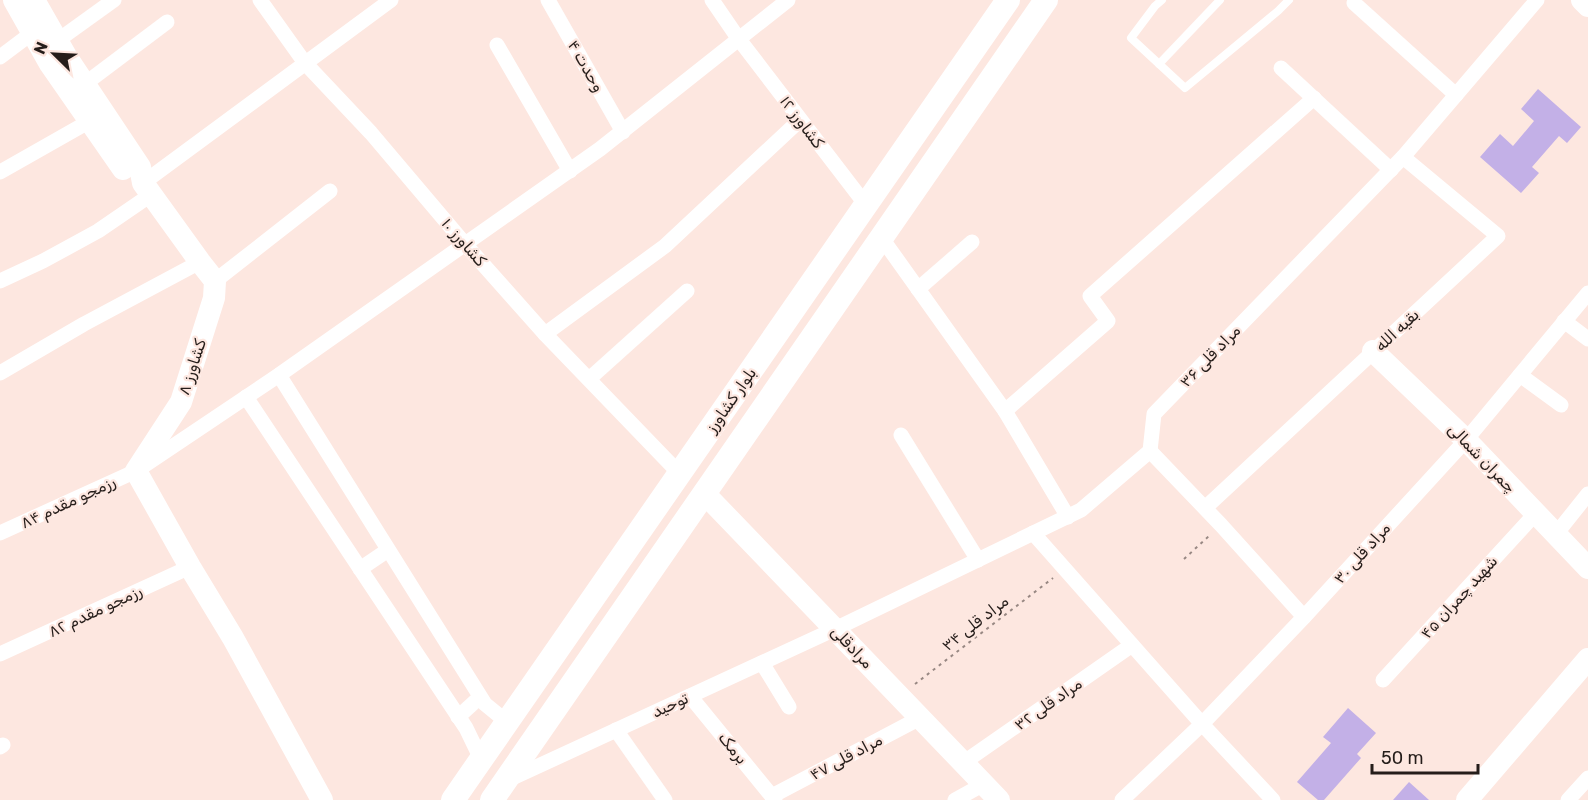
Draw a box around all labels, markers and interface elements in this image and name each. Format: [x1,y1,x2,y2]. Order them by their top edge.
north arrow [24,24,84,84]
street label: وحدت ۴ [563,37,608,96]
text: N [30,39,52,57]
street label: کشاورز ۱۲ [775,92,828,153]
street label: کشاورز ۱۰ [437,214,491,271]
street label: بقیه الله [1371,305,1423,355]
street label: مراد قلی ۳۶ [1176,321,1245,392]
street label: کشاورز ۸ [174,336,211,398]
street label: بلوار کشاورز [701,364,761,438]
street label: چمران شمالی [1443,419,1520,497]
street label: رزمجو مقدم ۸۴ [18,472,119,533]
street label: مراد قلی ۳۰ [1330,519,1395,588]
street label: شهید چمران ۴۵ [1417,552,1502,643]
street label: رزمجو مقدم ۸۲ [45,581,145,642]
street label: مراد قلی ۳۴ [938,591,1013,656]
street label: مرادقلی [826,622,877,673]
street label: مراد قلی ۳۲ [1011,674,1086,735]
street label: توحید [649,688,692,723]
street label: برمک [714,728,752,768]
street label: مراد قلی ۴۷ [807,730,886,785]
scale bar [1372,737,1478,775]
text: 50 m [1381,747,1424,769]

